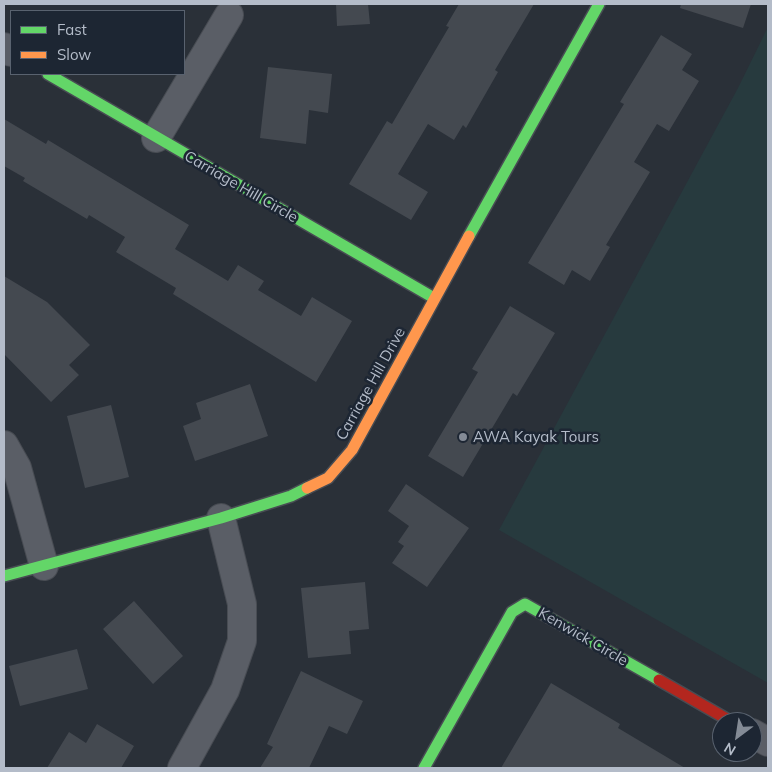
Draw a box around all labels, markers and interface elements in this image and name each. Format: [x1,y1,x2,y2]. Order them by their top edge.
legend [10,10,185,75]
text: Fast [57,20,87,39]
text: Slow [57,45,91,64]
street label: Carriage Hill Circle [181,147,301,227]
street label: Carriage Hill Drive [333,325,409,443]
place label: AWA Kayak Tours [473,428,599,446]
marker: AWA Kayak Tours [457,431,469,443]
street label: Kenwick Circle [535,604,631,670]
north arrow [712,712,762,762]
text: N [721,739,739,759]

